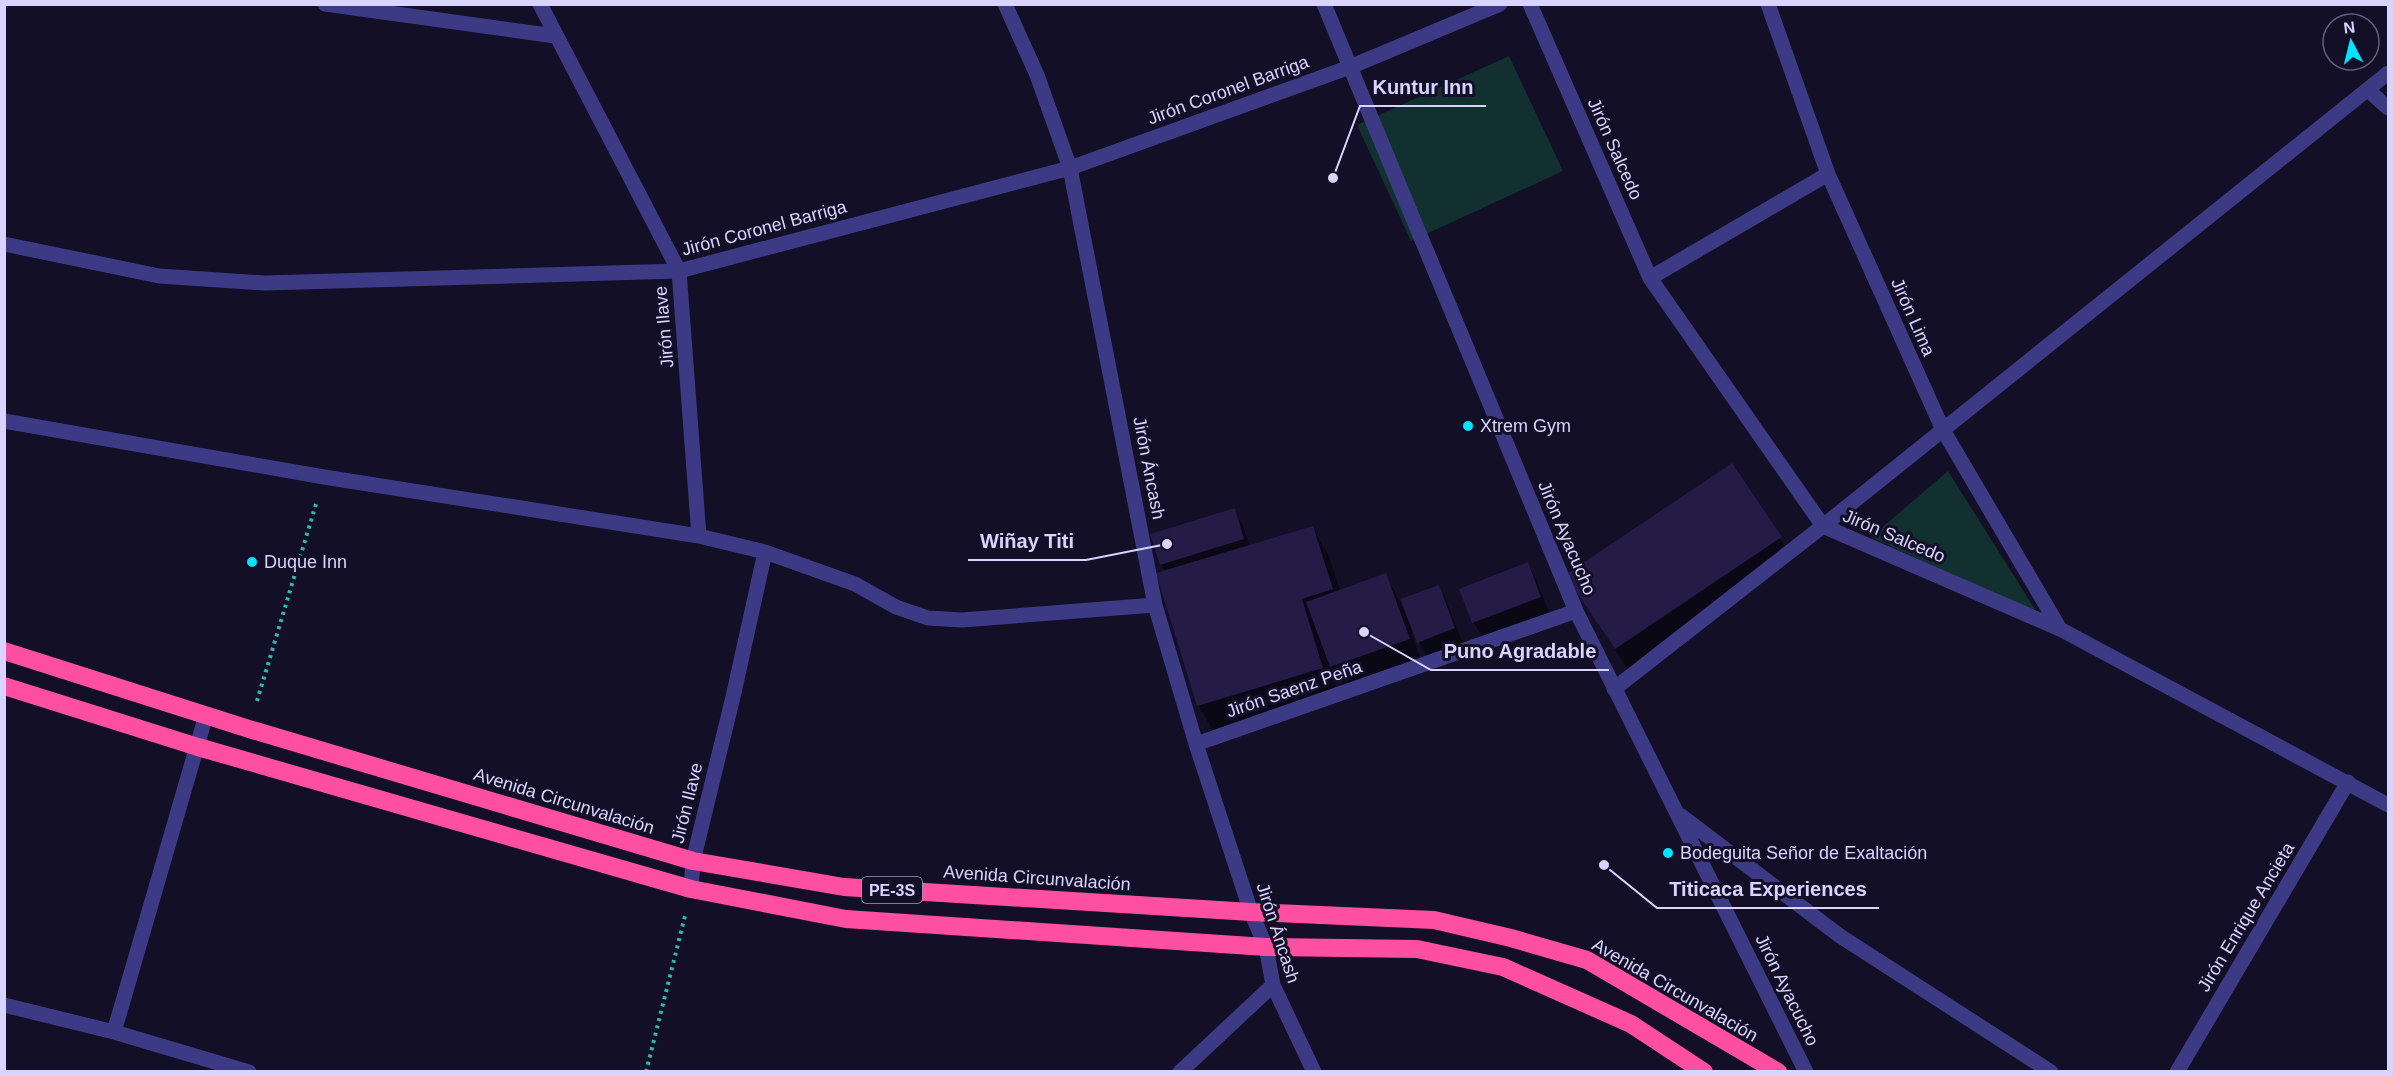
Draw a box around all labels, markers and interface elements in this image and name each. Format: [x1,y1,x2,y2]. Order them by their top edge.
north arrow [2321,12,2381,72]
text: N [2342,18,2356,37]
street label: Jirón Coronel Barriga [1145,51,1312,128]
callout: Kuntur Inn [1360,68,1486,106]
text: Kuntur Inn [1372,76,1474,98]
street label: Jirón Salcedo [1584,95,1646,203]
street label: Jirón Coronel Barriga [679,196,850,260]
street label: Jirón Lima [1887,275,1939,360]
street label: Jirón Ilave [650,285,678,369]
street label: Jirón Áncash [1129,415,1169,521]
place label: Xtrem Gym [1480,416,1571,436]
marker: Xtrem Gym [1461,419,1475,433]
street label: Jirón Ayacucho [1534,478,1600,598]
street label: Jirón Salcedo [1840,505,1948,567]
callout: Wiñay Titi [968,522,1086,560]
text: Wiñay Titi [980,530,1074,552]
place label: Duque Inn [264,552,347,572]
marker: Duque Inn [245,555,259,569]
callout: Puno Agradable [1431,632,1609,670]
text: Puno Agradable [1444,640,1596,662]
street label: Jirón Saenz Peña [1224,656,1365,722]
street label: Jirón Ilave [667,761,707,845]
street label: Avenida Circunvalación [471,764,657,838]
street label: Jirón Enrique Ancieta [2194,838,2299,995]
place label: Bodeguita Señor de Exaltación [1680,843,1927,863]
marker: Bodeguita Señor de Exaltación [1661,846,1675,860]
street label: Avenida Circunvalación [943,861,1131,895]
callout: Titicaca Experiences [1657,870,1879,908]
road number: PE-3S [862,877,922,903]
text: Titicaca Experiences [1669,878,1867,900]
street label: Jirón Áncash [1252,880,1304,986]
street label: Jirón Ayacucho [1751,931,1823,1049]
street label: Avenida Circunvalación [1589,934,1761,1046]

